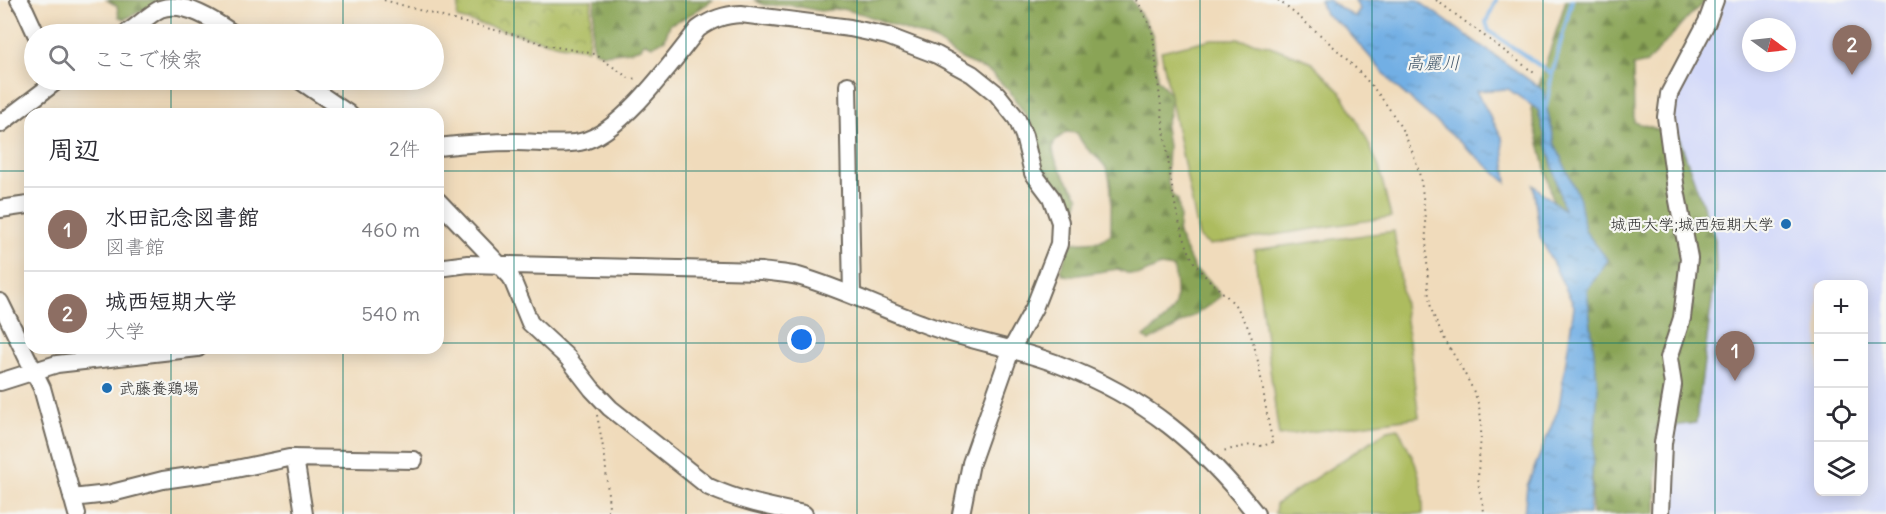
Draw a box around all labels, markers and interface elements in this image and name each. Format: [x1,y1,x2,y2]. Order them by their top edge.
north arrow [1742,18,1796,72]
search box [24,24,444,90]
pin: 2 [1832,26,1872,75]
icon: search [45,41,78,74]
text: ここで検索 [93,45,203,73]
water label: 高麗川 [1406,51,1460,74]
text: 周辺 [48,133,100,166]
text: 2件 [389,136,420,161]
text: 水田記念図書館 [105,203,259,231]
place label: 城西大学;城西短期大学 [1610,214,1774,234]
text: 1 [64,217,71,242]
text: 460 m [361,217,420,242]
marker: 城西大学;城西短期大学 [1779,217,1793,231]
text: 図書館 [105,234,165,259]
map controls [1814,280,1868,496]
button: + [1814,280,1868,334]
text: 城西短期大学 [105,287,237,315]
text: 2 [62,301,73,326]
text: 540 m [361,301,420,326]
text: 大学 [105,318,145,343]
your location [787,325,816,354]
pin: 1 [1716,332,1754,381]
button: − [1814,334,1868,388]
place label: 武藤養鶏場 [119,378,199,398]
marker: 武藤養鶏場 [100,381,114,395]
button: locate [1814,388,1868,442]
button: layers [1814,442,1868,496]

